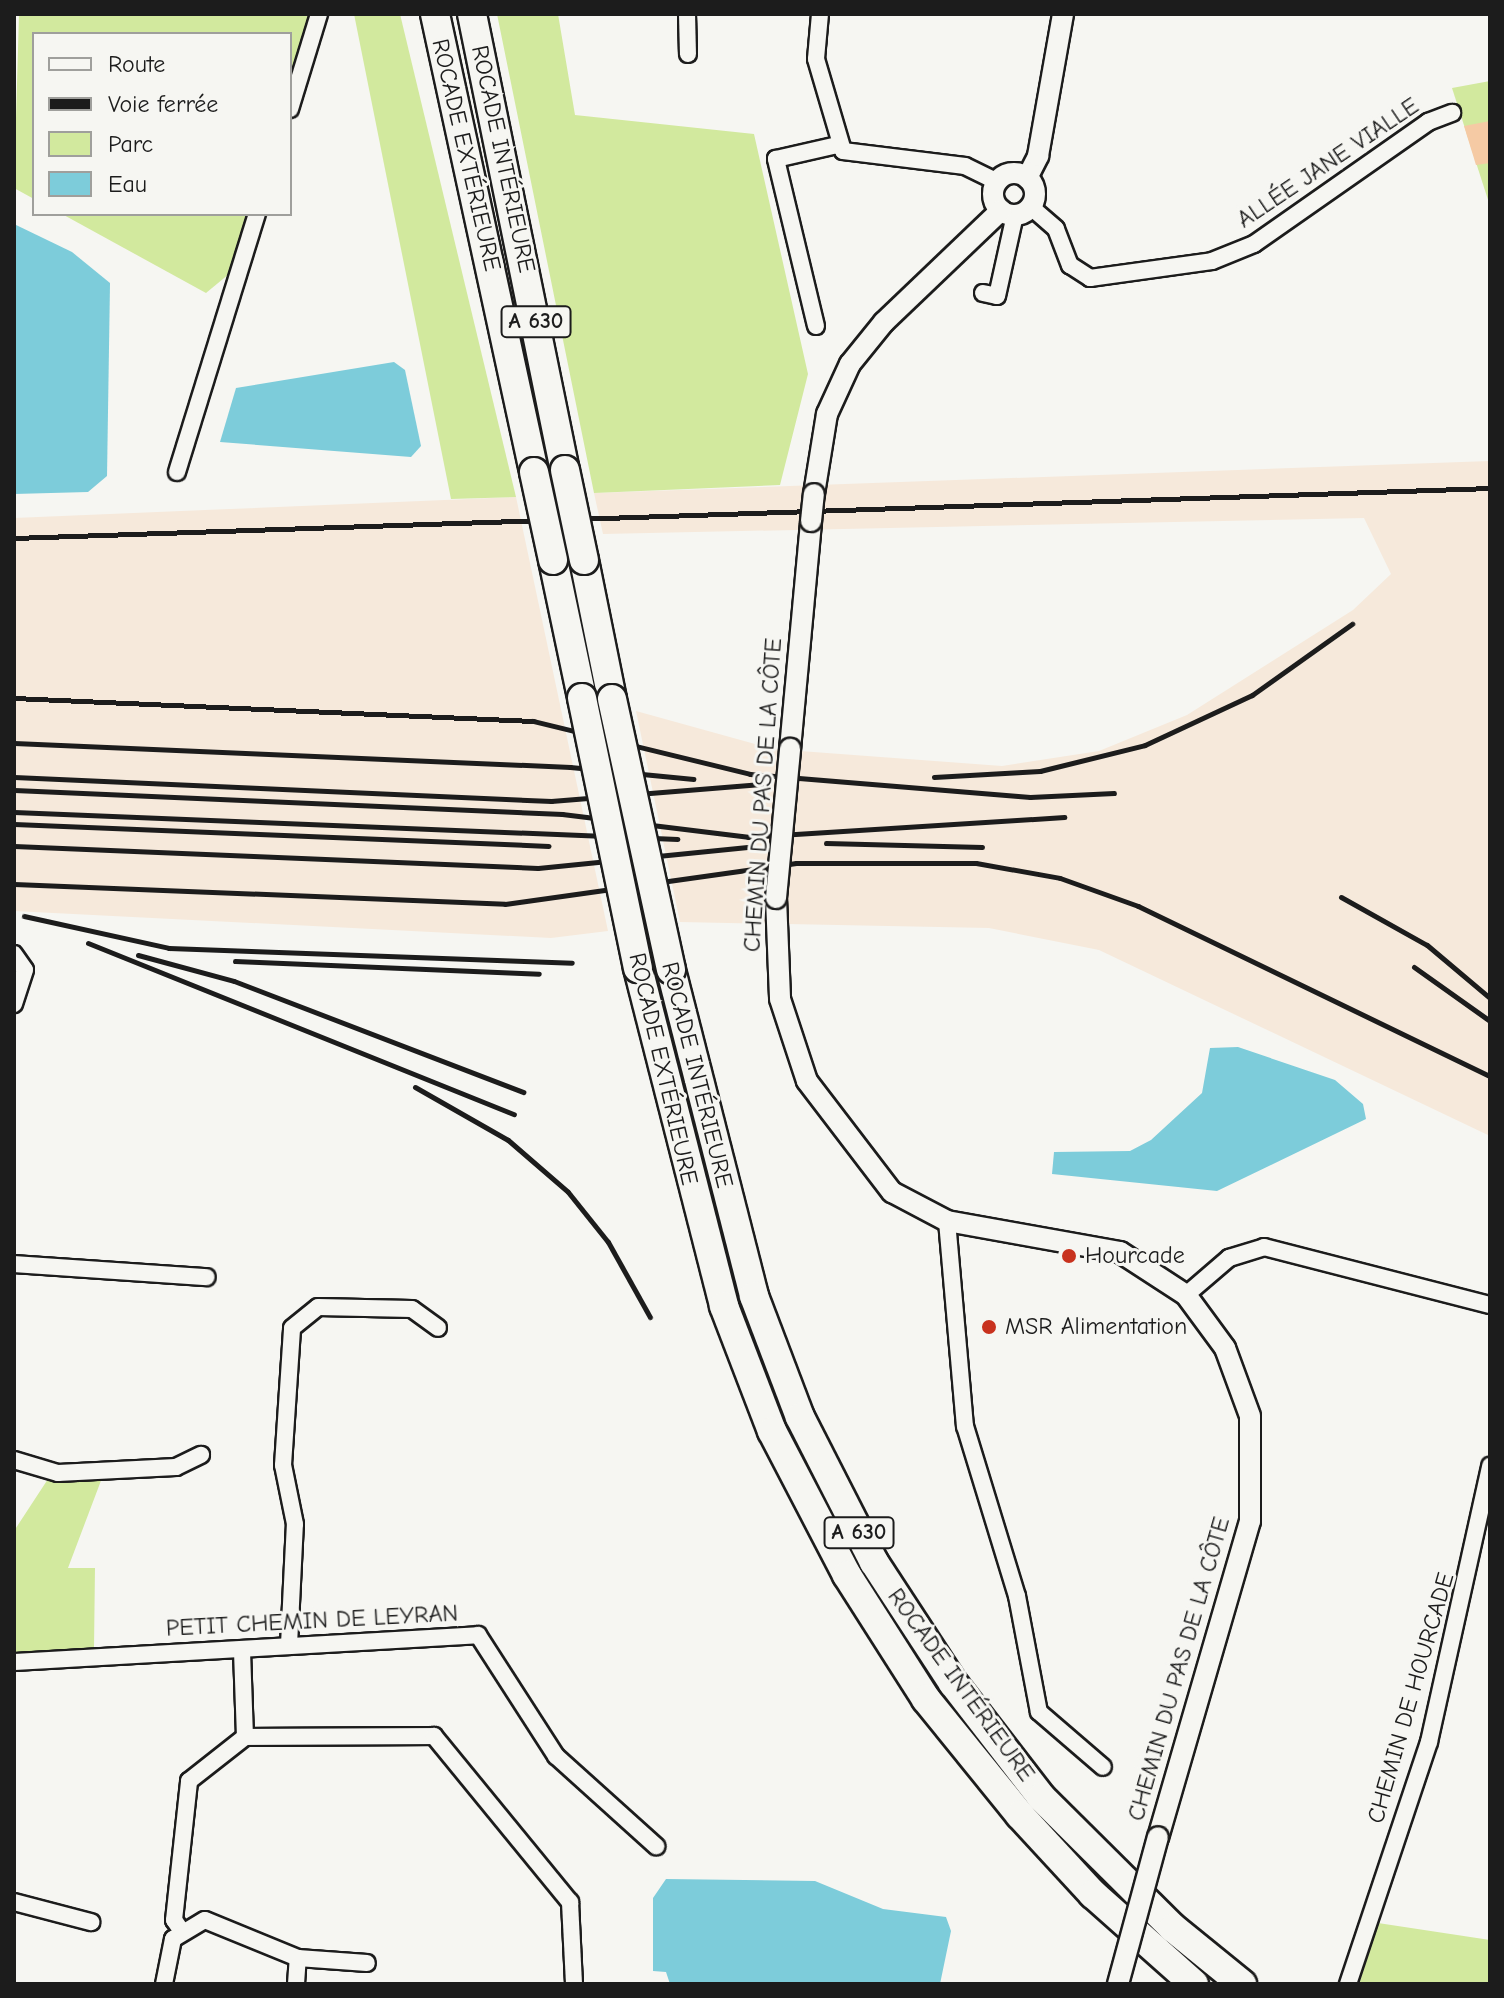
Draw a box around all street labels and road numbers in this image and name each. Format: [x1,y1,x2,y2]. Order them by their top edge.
street label: ROCADE EXTÉRIEURE [425,36,507,274]
street label: ROCADE INTÉRIEURE [465,43,541,275]
street label: ALLÉE JANE VIALLE [1232,92,1424,234]
road number: A 630 [500,304,572,340]
street label: CHEMIN DU PAS DE LA CÔTE [738,637,788,953]
street label: ROCADE EXTÉRIEURE [622,950,704,1188]
street label: ROCADE INTÉRIEURE [655,959,739,1191]
street label: CHEMIN DU PAS DE LA CÔTE [1122,1514,1236,1824]
road number: A 630 [823,1515,895,1551]
street label: CHEMIN DE HOURCADE [1361,1569,1461,1827]
street label: ROCADE INTÉRIEURE [881,1583,1041,1787]
street label: PETIT CHEMIN DE LEYRAN [165,1599,459,1643]

